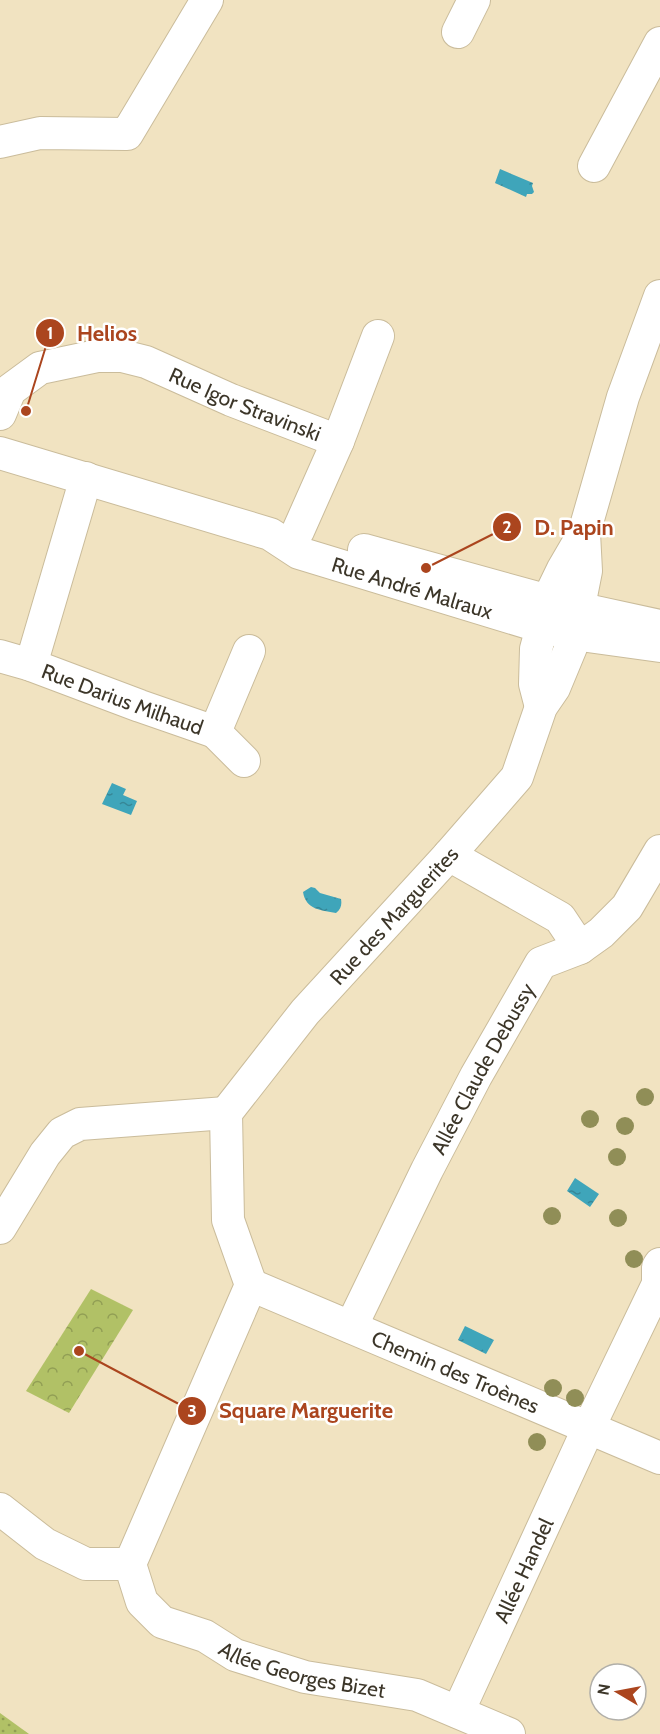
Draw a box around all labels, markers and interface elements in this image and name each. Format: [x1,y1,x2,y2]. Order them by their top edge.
callout: Helios [35,313,149,353]
text: Helios [77,320,137,347]
text: 1 [47,322,53,344]
street label: Rue Igor Stravinski [165,362,325,446]
callout: D. Papin [492,507,625,547]
text: D. Papin [534,514,614,541]
text: 2 [502,516,512,538]
street label: Rue André Malraux [329,551,496,624]
street label: Rue Darius Milhaud [38,658,207,740]
street label: Rue des Marguerites [324,841,463,990]
street label: Allée Claude Debussy [425,978,540,1158]
street label: Chemin des Troènes [368,1325,543,1418]
callout: Square Marguerite [177,1391,405,1431]
text: Square Marguerite [219,1397,393,1424]
text: 3 [187,1400,197,1422]
street label: Allée Handel [488,1514,558,1627]
street label: Allée Georges Bizet [215,1636,387,1702]
north arrow [588,1662,648,1722]
text: N [593,1682,614,1697]

